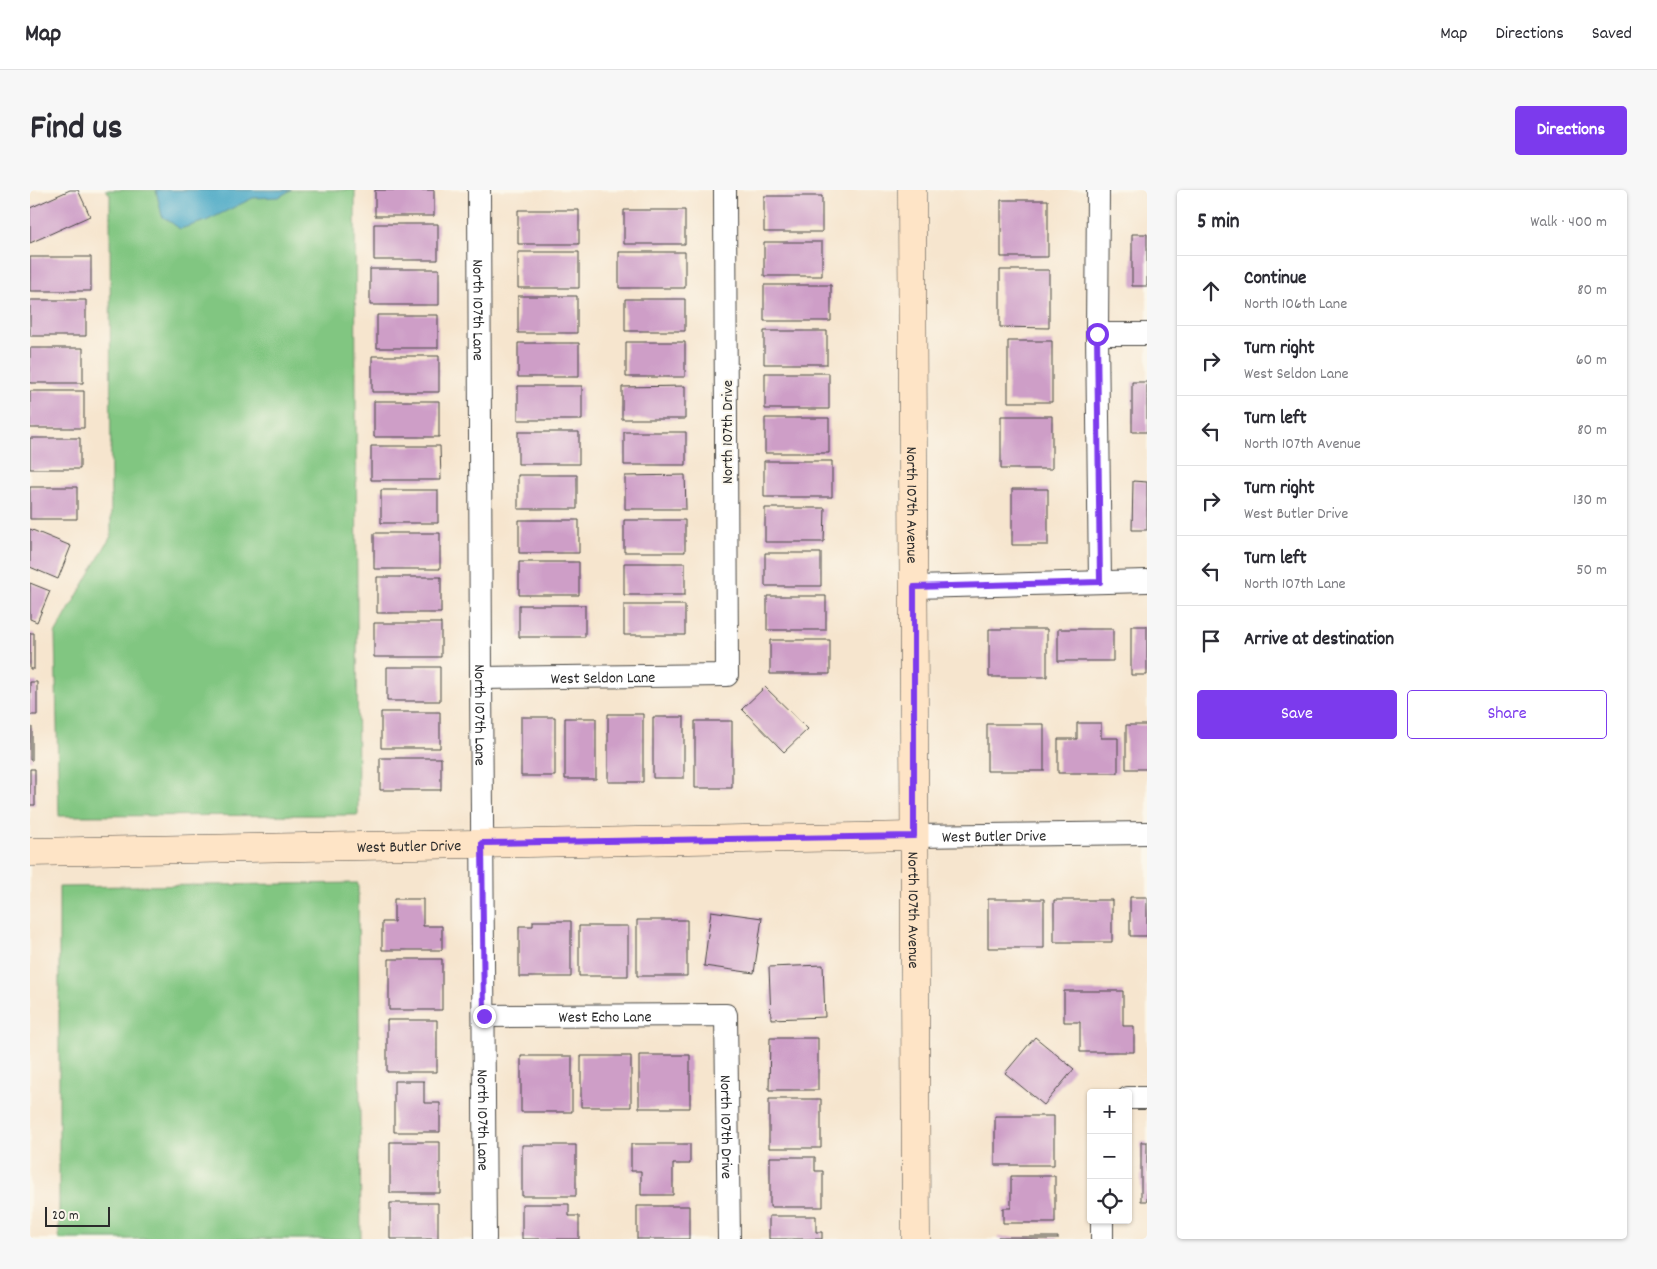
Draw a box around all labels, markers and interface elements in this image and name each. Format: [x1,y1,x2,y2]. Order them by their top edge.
text: Map [25,18,61,52]
text: Map [1440,22,1467,47]
text: Directions [1495,22,1564,47]
text: Saved [1592,22,1632,47]
text: Find us [30,105,122,155]
button: Directions [1515,106,1627,155]
text: 5 min [1197,208,1240,238]
text: Walk · 400 m [1530,211,1607,234]
street label: North 107th Lane [465,259,489,361]
text: Continue [1244,266,1306,293]
icon: ahead [1197,277,1225,305]
text: 80 m [1577,279,1607,302]
text: North 106th Lane [1244,293,1347,316]
route start [1086,323,1109,346]
text: Turn right [1244,336,1315,363]
icon: right [1197,347,1225,375]
text: 60 m [1576,349,1607,372]
text: West Seldon Lane [1244,363,1349,386]
street label: North 107th Drive [717,380,740,484]
text: Turn left [1244,406,1307,433]
icon: left [1197,417,1225,445]
text: 80 m [1577,419,1607,442]
text: North 107th Avenue [1244,433,1361,456]
street label: North 107th Avenue [899,446,922,564]
text: Turn right [1244,476,1315,503]
icon: right [1197,487,1225,515]
text: 130 m [1573,489,1607,512]
text: West Butler Drive [1244,503,1348,526]
text: Turn left [1244,546,1307,573]
icon: left [1197,557,1225,585]
text: 50 m [1576,559,1607,582]
text: North 107th Lane [1244,573,1346,596]
icon: arrive [1197,627,1225,655]
text: Arrive at destination [1244,627,1394,654]
street label: North 107th Lane [467,664,491,766]
street label: West Seldon Lane [551,667,656,691]
button: Save [1197,690,1397,739]
button: Share [1407,690,1607,739]
street label: West Butler Drive [942,825,1046,850]
street label: West Butler Drive [357,835,461,860]
street label: North 107th Avenue [901,851,924,969]
route end [473,1005,496,1028]
street label: West Echo Lane [559,1006,652,1030]
street label: North 107th Lane [470,1069,494,1171]
street label: North 107th Drive [713,1075,737,1179]
map controls [1087,1089,1132,1224]
button: + [1087,1089,1132,1134]
button: − [1087,1134,1132,1179]
button: locate [1087,1179,1132,1224]
scale bar [45,1204,110,1227]
text: 20 m [52,1206,79,1226]

